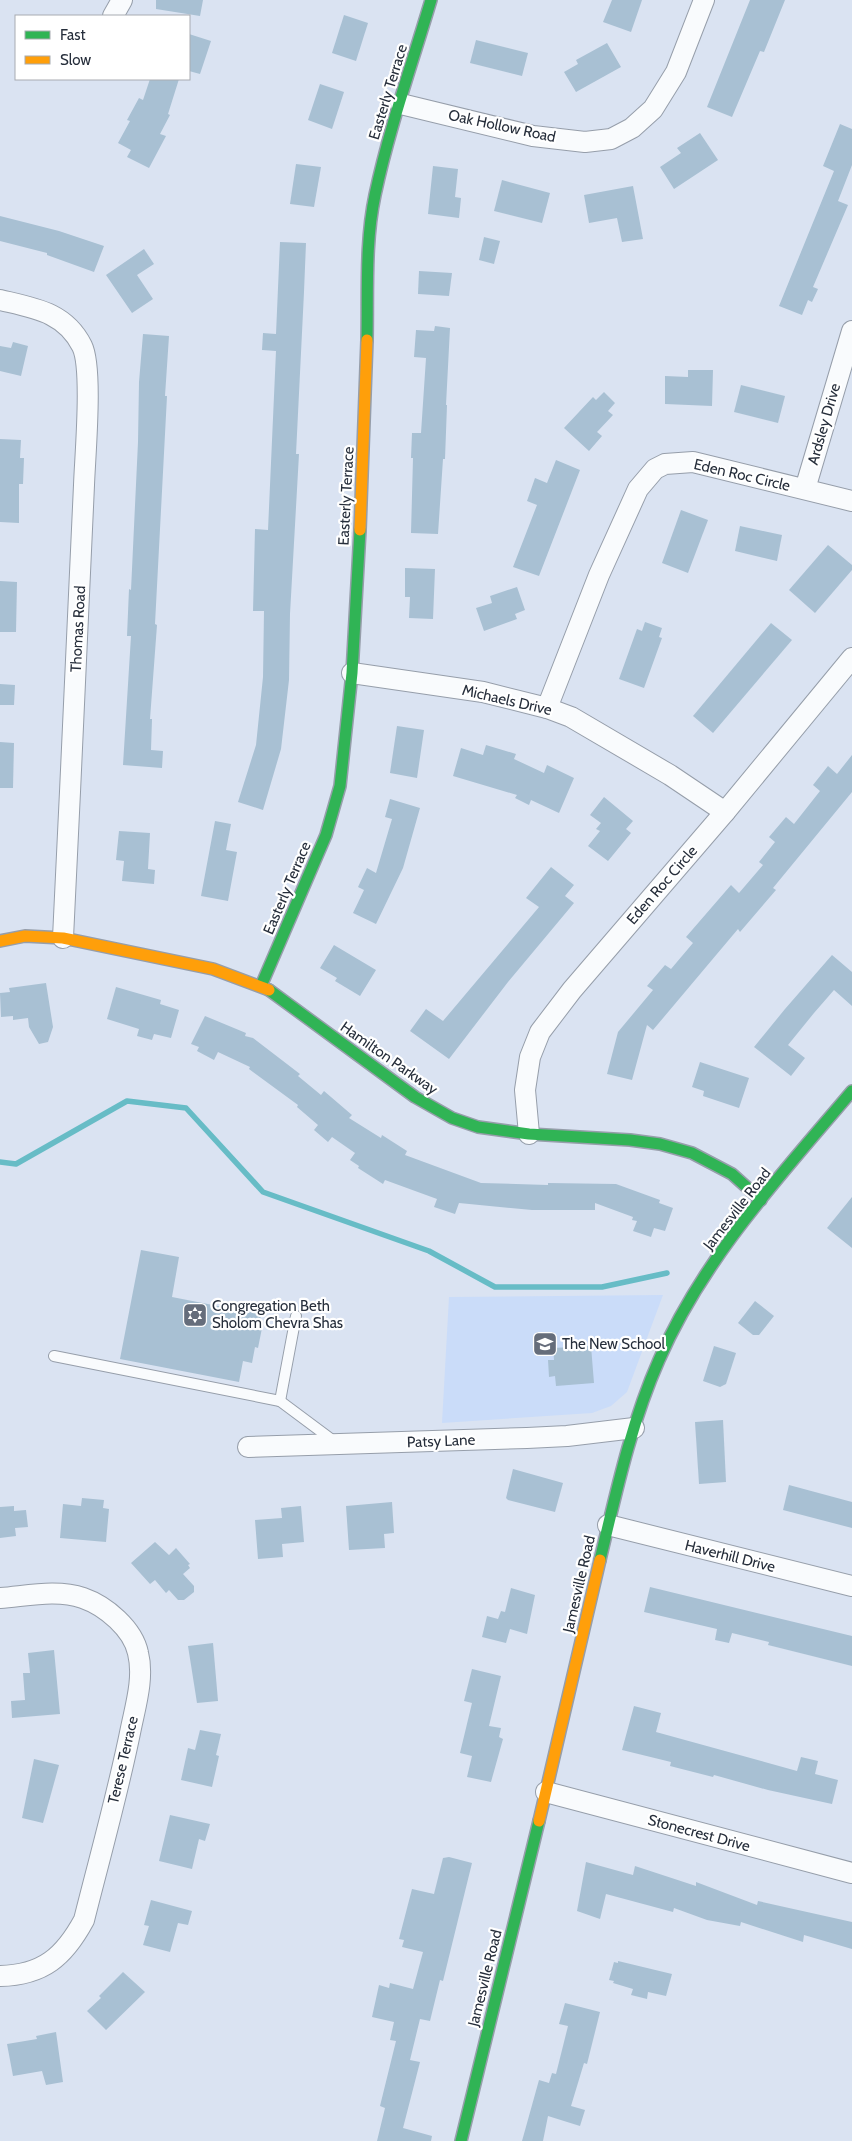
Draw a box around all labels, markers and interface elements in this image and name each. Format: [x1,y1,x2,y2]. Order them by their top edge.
legend [15,15,190,80]
text: Fast [60,26,85,44]
street label: Easterly Terrace [365,42,411,142]
text: Slow [60,51,91,69]
street label: Oak Hollow Road [447,106,557,146]
street label: Ardsley Drive [804,381,844,467]
street label: Easterly Terrace [334,446,358,546]
street label: Eden Roc Circle [692,455,792,495]
street label: Thomas Road [67,585,89,673]
street label: Michaels Drive [460,681,554,719]
street label: Easterly Terrace [259,839,315,937]
street label: Eden Roc Circle [623,842,701,928]
street label: Hamilton Parkway [337,1018,442,1099]
street label: Jamesville Road [699,1164,775,1254]
place label: Congregation Beth Sholom Chevra Shas [212,1297,343,1332]
synagogue icon: Congregation Beth Sholom Chevra Shas [182,1302,208,1328]
school or university icon: The New School [532,1331,558,1357]
place label: The New School [562,1335,666,1353]
street label: Patsy Lane [406,1431,476,1451]
street label: Jamesville Road [559,1534,599,1635]
street label: Haverhill Drive [683,1536,777,1576]
street label: Terese Terrace [104,1714,142,1806]
street label: Stonecrest Drive [646,1811,752,1855]
street label: Jamesville Road [464,1928,506,2029]

